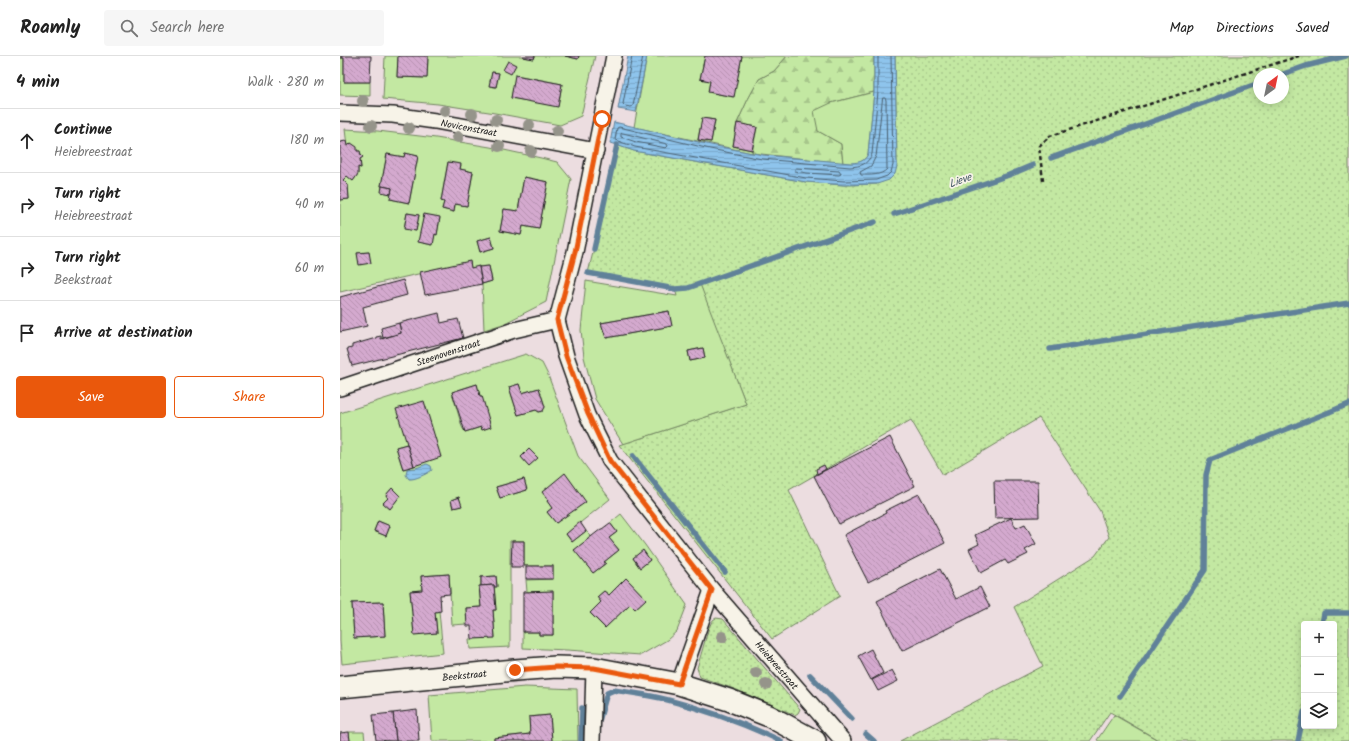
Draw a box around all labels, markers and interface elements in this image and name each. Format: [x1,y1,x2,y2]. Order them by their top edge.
search box [104,10,384,46]
text: Roamly [20,13,80,43]
text: Search here [150,16,224,40]
icon: search [118,17,140,39]
text: Map [1169,17,1194,39]
text: Directions [1216,17,1274,39]
text: Saved [1296,17,1329,39]
north arrow [1253,68,1289,104]
text: 4 min [16,69,60,96]
text: Walk · 280 m [248,72,324,93]
route start [593,110,611,128]
street label: Novicenstraat [439,115,498,141]
text: Continue [54,118,112,142]
icon: ahead [16,130,38,152]
text: 180 m [290,130,324,151]
text: Heiebreestraat [54,142,132,163]
water label: Lieve [946,168,975,193]
text: Turn right [54,182,121,206]
icon: right [16,194,38,216]
text: 40 m [295,194,324,215]
text: Heiebreestraat [54,206,132,227]
text: Turn right [54,246,121,270]
icon: right [16,258,38,280]
text: 60 m [295,258,324,279]
text: Beekstraat [54,270,112,291]
text: Arrive at destination [54,321,193,345]
icon: arrive [16,322,38,344]
street label: Steenovenstraat [414,335,483,371]
button: Save [16,376,166,418]
button: Share [174,376,324,418]
map controls [1301,621,1337,729]
button: + [1301,621,1337,657]
street label: Heiebreestraat [750,638,802,694]
button: − [1301,657,1337,693]
route end [506,661,524,679]
street label: Beekstraat [441,666,488,686]
button: layers [1301,693,1337,729]

